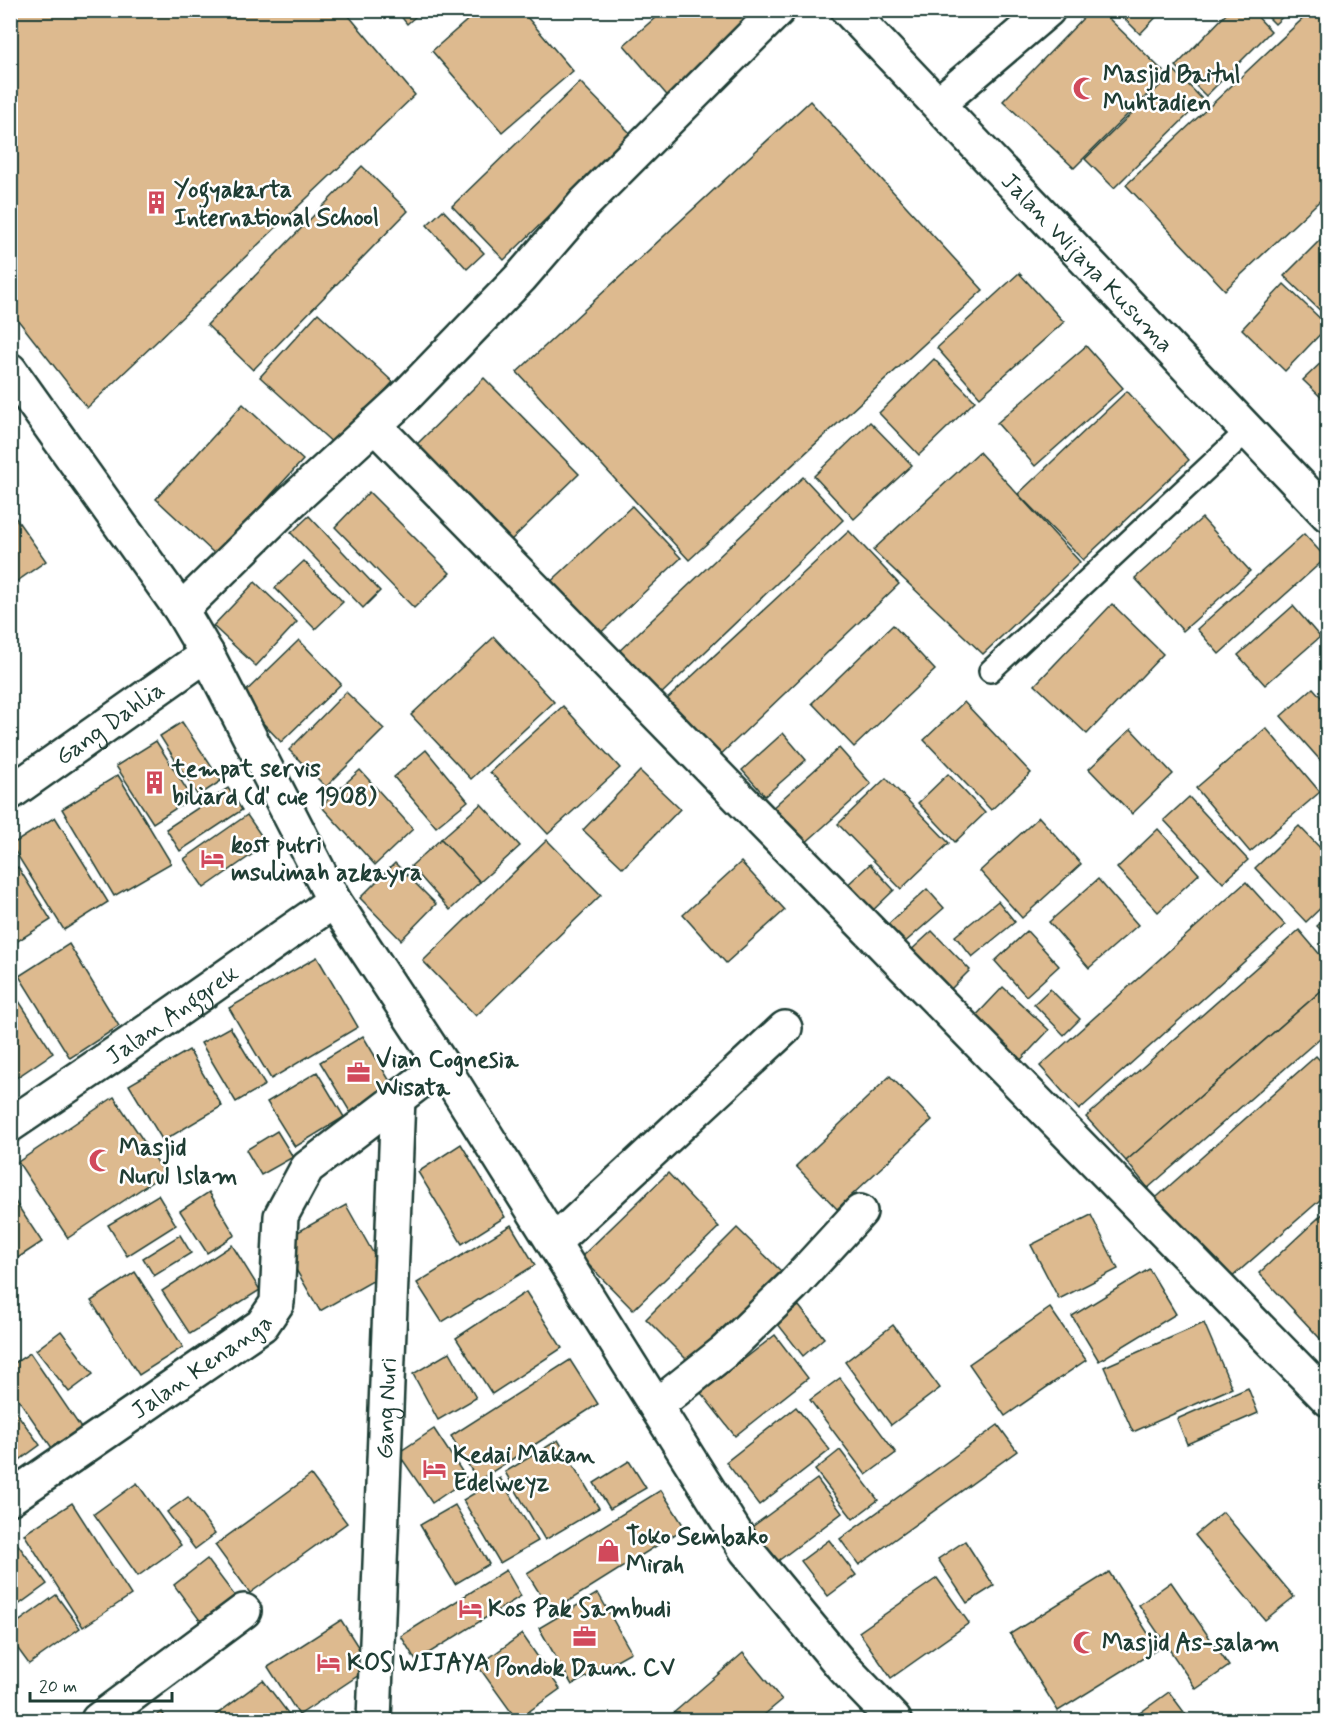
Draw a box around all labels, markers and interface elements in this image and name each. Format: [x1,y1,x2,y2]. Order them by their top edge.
place label: Masjid Baitul Muhtadien [1103,60,1241,119]
mosque icon: Masjid Baitul Muhtadien [1072,75,1098,101]
street label: Jalan Wijaya Kusuma [994,166,1180,360]
place label: Yogyakarta International School [174,175,379,234]
building icon: Yogyakarta International School [143,190,169,216]
street label: Gang Dahlia [50,675,171,773]
place label: tempat servis biliard (d' cue 1908) [171,754,377,813]
building icon: tempat servis biliard (d' cue 1908) [141,769,167,795]
place label: kost putri msulimah azkayra [231,830,422,889]
hotel icon: kost putri msulimah azkayra [200,845,226,871]
street label: Jalan Anggrek [100,958,245,1073]
place label: Vian Cognesia Wisata [375,1045,519,1104]
office icon: Vian Cognesia Wisata [345,1060,371,1086]
place label: Masjid Nurul Islam [119,1133,238,1192]
mosque icon: Masjid Nurul Islam [88,1148,114,1174]
street label: Jalan Kenanga [126,1310,281,1427]
street label: Gang Nuri [370,1357,405,1460]
place label: Kedai Makan Edelweyz [453,1440,595,1499]
hotel icon: Kedai Makan Edelweyz [422,1455,448,1481]
place label: Toko Sembako Mirah [626,1522,769,1581]
shop icon: Toko Sembako Mirah [595,1537,621,1563]
place label: Kos Pak Sambudi [488,1594,671,1625]
hotel icon: Kos Pak Sambudi [457,1595,483,1621]
office icon: Pondok Daun. CV [572,1624,598,1650]
place label: Masjid As-salam [1102,1628,1280,1660]
mosque icon: Masjid As-salam [1071,1629,1097,1655]
place label: KOS WIJAYA [347,1648,490,1679]
hotel icon: KOS WIJAYA [316,1649,342,1675]
place label: Pondok Daun. CV [495,1653,676,1684]
scale bar [30,1665,172,1703]
text: 20 m [39,1675,77,1699]

